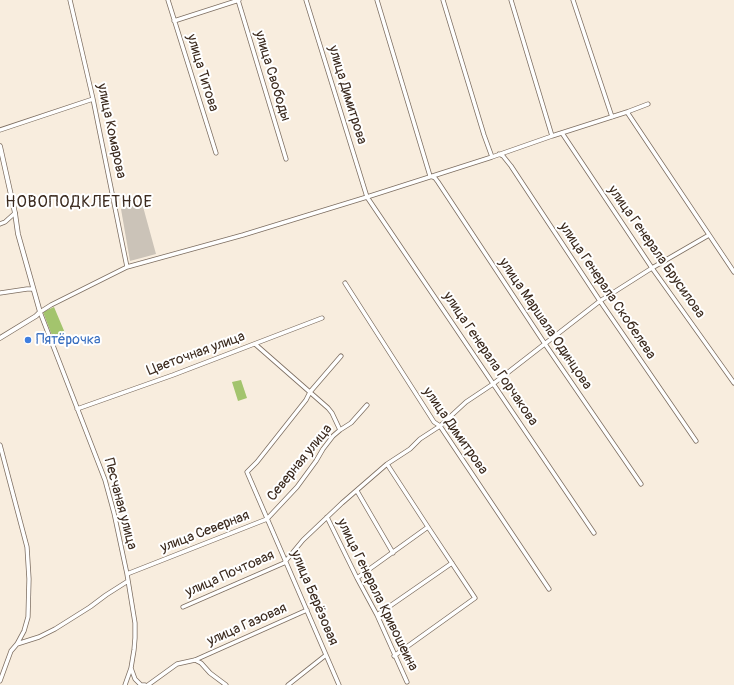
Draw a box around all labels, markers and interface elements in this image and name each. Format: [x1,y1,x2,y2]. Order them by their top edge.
street label: улица Свободы [250,29,294,123]
street label: улица Титова [182,32,222,114]
street label: улица Димитрова [324,44,370,146]
street label: улица Комарова [93,82,129,180]
street label: улица Генерала Брусилова [604,182,708,322]
district label: НОВОПОДКЛЕТНОЕ [5,193,153,213]
street label: улица Генерала Скобелева [555,219,659,363]
street label: улица Маршала Одинцова [495,255,595,393]
street label: улица Генерала Горчакова [439,289,541,429]
street label: Цветочная улица [145,328,247,380]
place label: Пятёрочка [36,332,100,348]
marker: Пятёрочка [23,335,33,345]
street label: улица Димитрова [419,384,491,478]
street label: Северная улица [264,421,336,505]
street label: Песчаная улица [100,456,140,552]
street label: улица Северная [158,507,252,557]
street label: улица Генерала Кривошеина [333,516,421,674]
street label: улица Почтовая [183,547,277,601]
street label: улица Берёзовая [286,548,342,648]
street label: улица Газовая [205,600,289,650]

